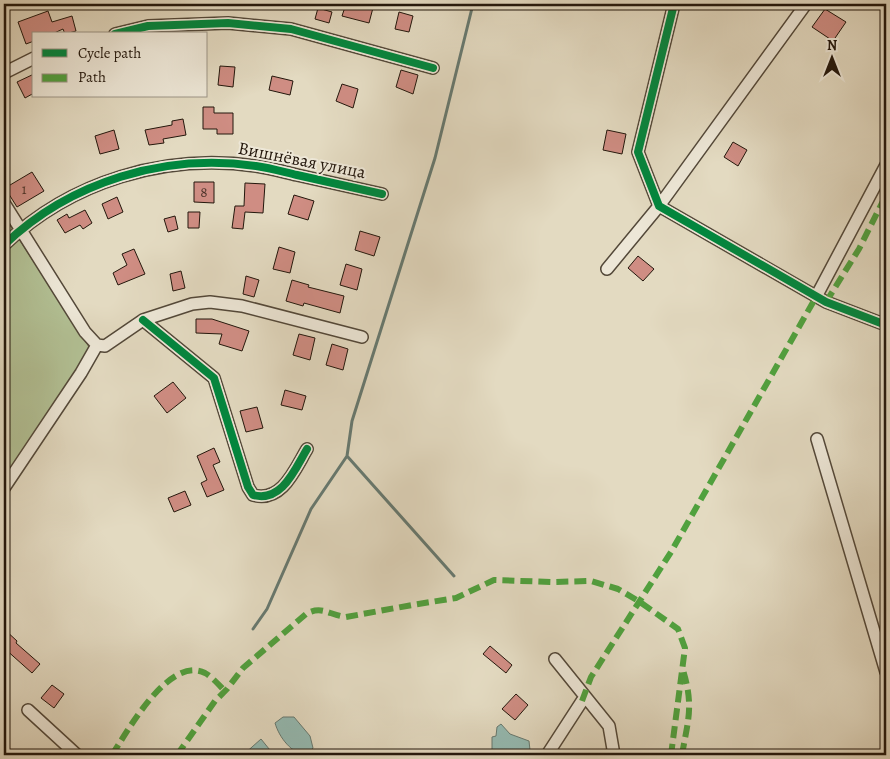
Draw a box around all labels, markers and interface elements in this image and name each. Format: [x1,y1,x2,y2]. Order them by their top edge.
legend [32,32,208,98]
north arrow [808,32,858,82]
text: N [827,36,837,55]
text: Cycle path [78,43,141,63]
text: Path [78,67,106,87]
street label: Вишнёвая улица [236,136,369,184]
house number: 1 [21,179,27,199]
house number: 8 [200,182,208,202]

